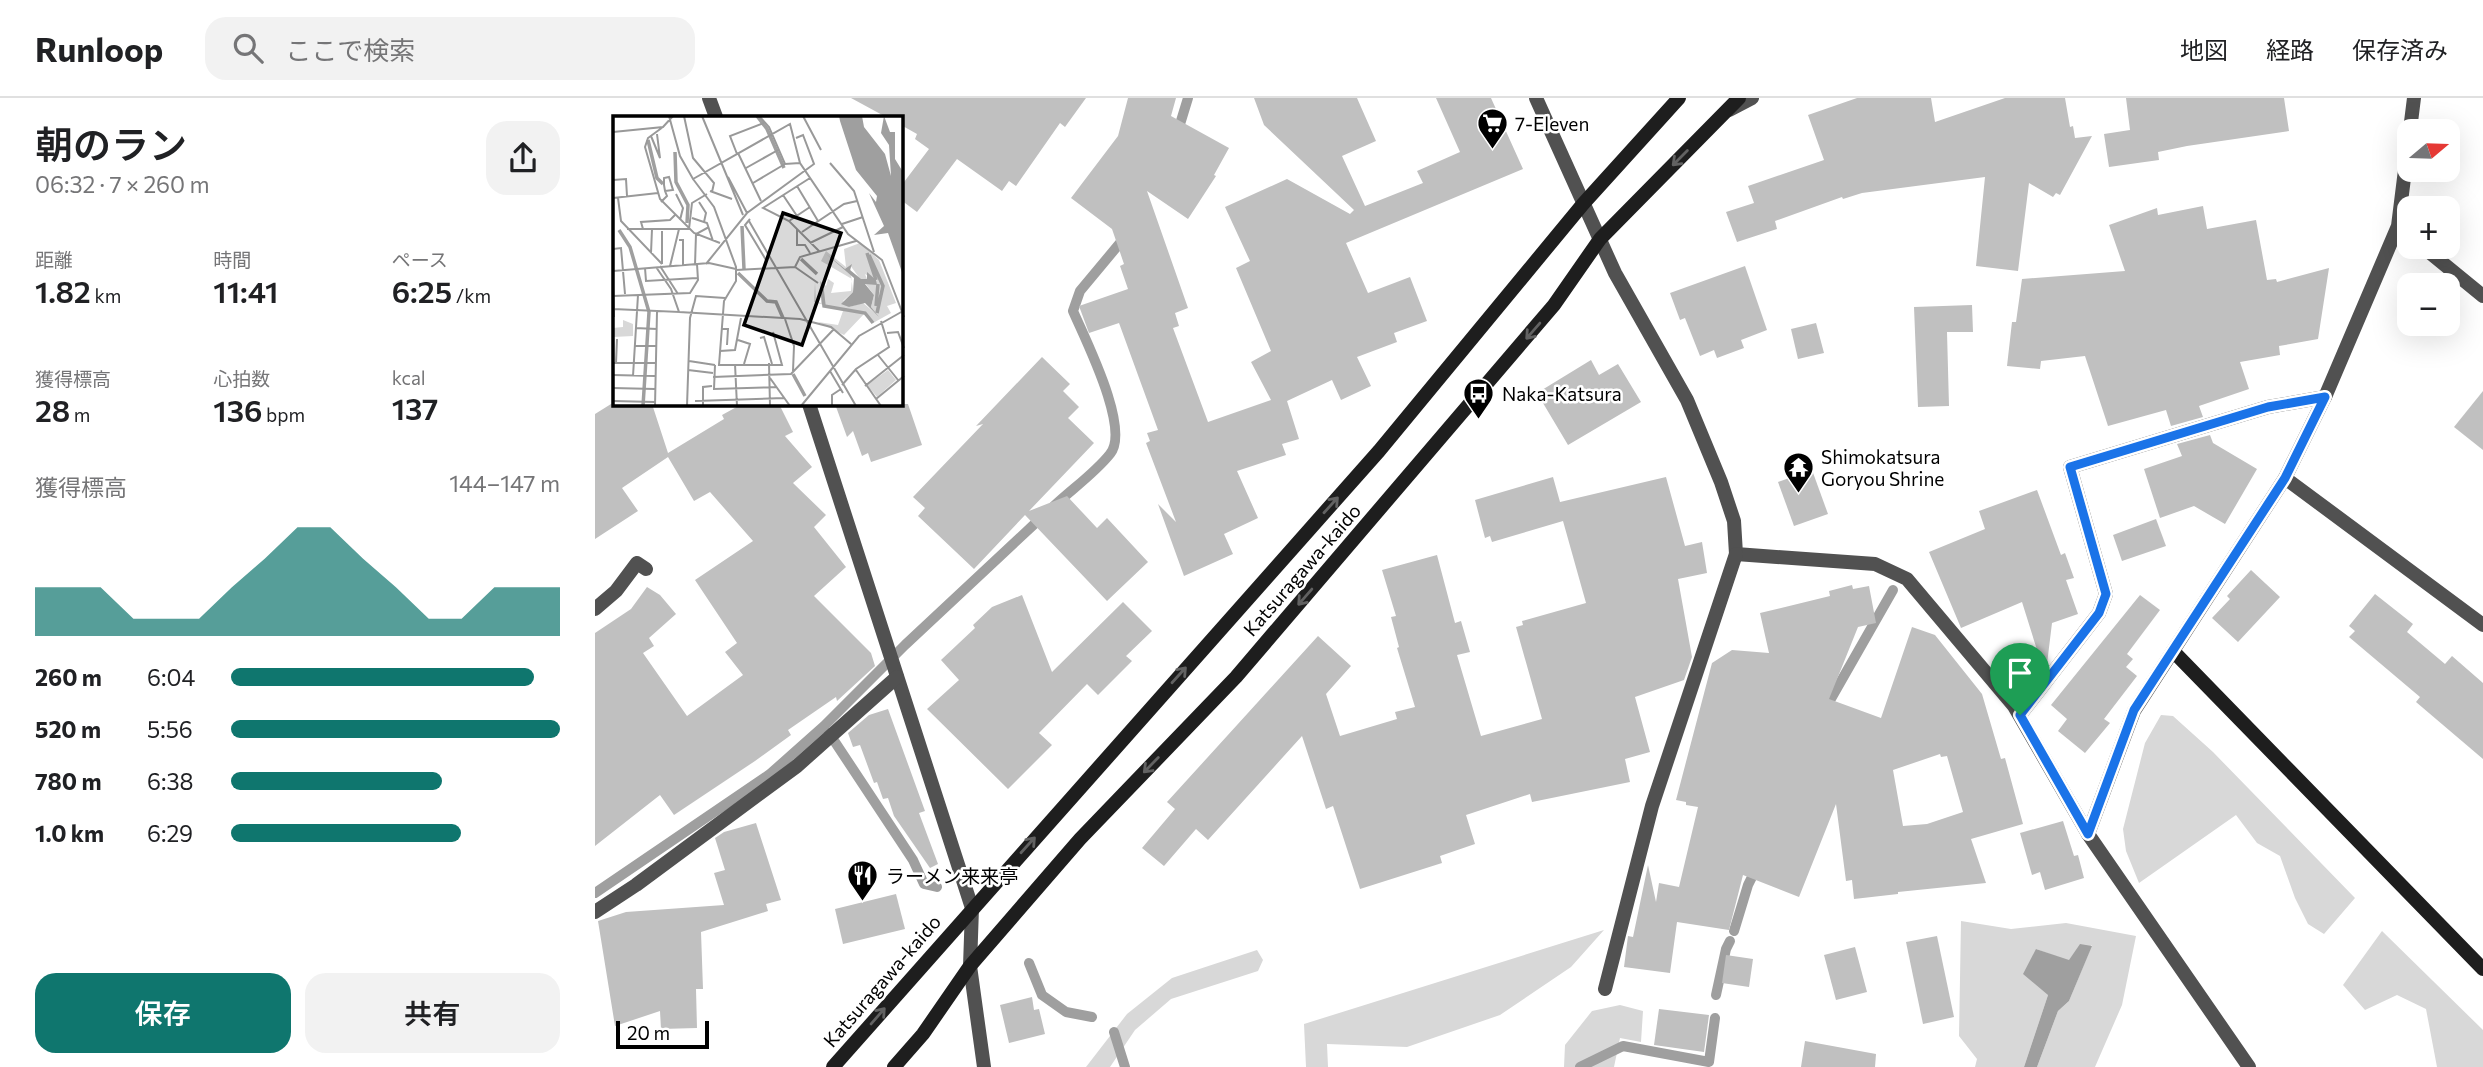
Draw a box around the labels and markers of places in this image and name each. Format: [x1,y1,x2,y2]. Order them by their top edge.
supermarket icon: 7-Eleven [1475,107,1509,151]
place label: 7-Eleven [1515,112,1589,135]
bus stop icon: Naka-Katsura [1462,377,1496,421]
place label: Naka-Katsura [1502,382,1622,405]
place label: Shimokatsura Goryou Shrine [1821,445,1944,490]
temple icon: Shimokatsura Goryou Shrine [1781,451,1815,495]
pin [1990,643,2050,715]
restaurant icon: ラーメン来来亭 [846,859,880,903]
place label: ラーメン来来亭 [886,864,1018,887]

